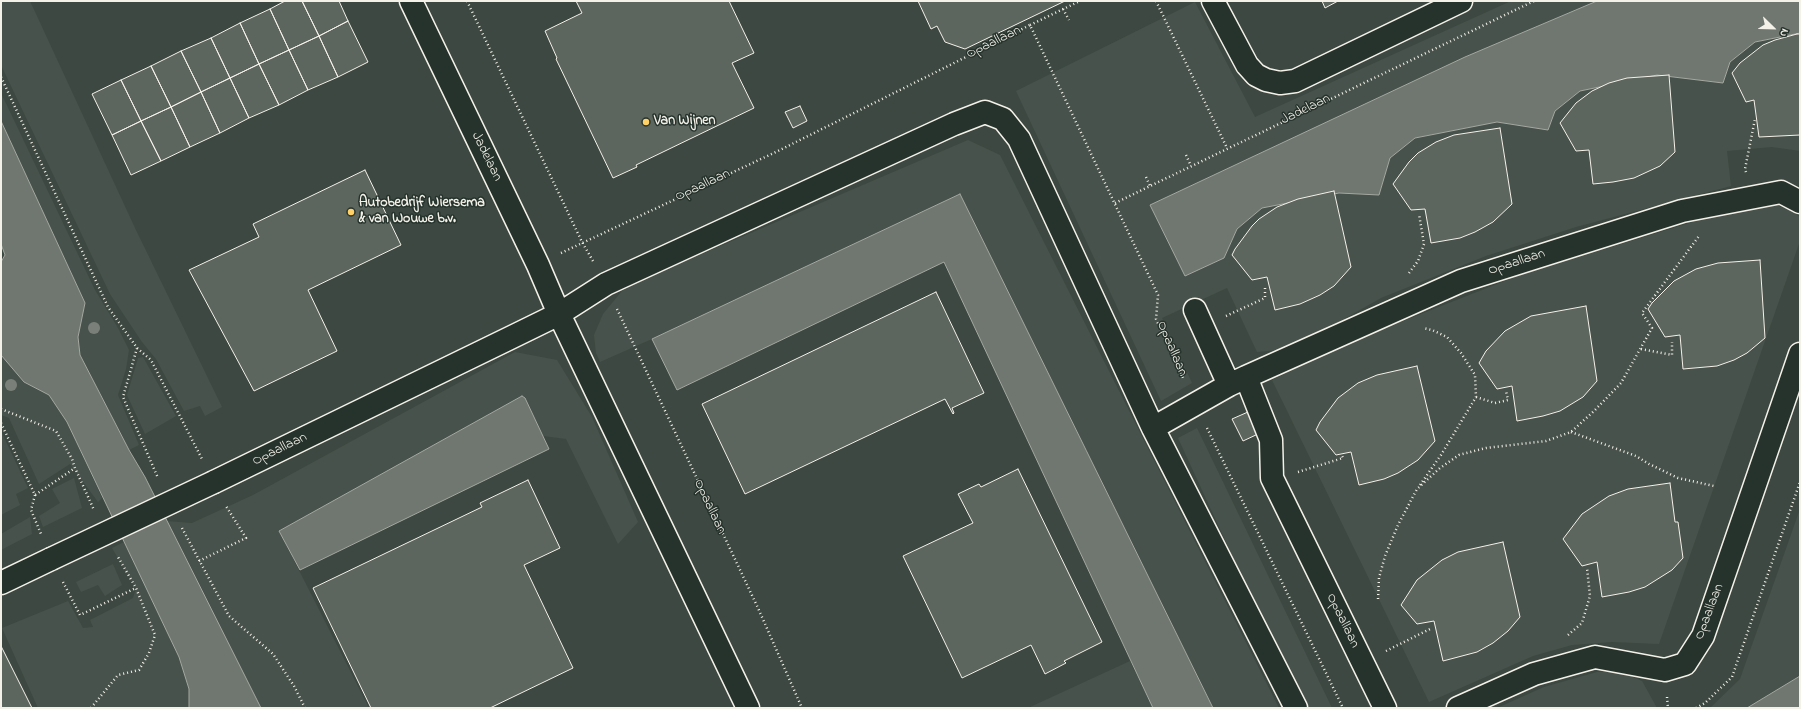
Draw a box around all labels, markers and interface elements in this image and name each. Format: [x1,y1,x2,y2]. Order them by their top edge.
north arrow [1753,8,1793,48]
street label: Opaallaan [964,23,1024,63]
text: N [1775,26,1793,39]
street label: Jadelaan [1279,91,1333,129]
place label: Van Wijnen [654,114,715,130]
marker: Van Wijnen [641,117,651,127]
street label: Jadelaan [467,130,505,184]
street label: Opaallaan [673,166,733,206]
place label: Autobedrijf Wiersema & van Wouwe b.v. [359,196,485,228]
marker: Autobedrijf Wiersema & van Wouwe b.v. [346,207,356,217]
street label: Opaallaan [1487,246,1547,280]
street label: Opaallaan [1152,319,1190,379]
street label: Opaallaan [250,430,310,470]
street label: Opaallaan [689,477,729,537]
street label: Opaallaan [1692,582,1728,642]
street label: Opaallaan [1322,591,1362,651]

